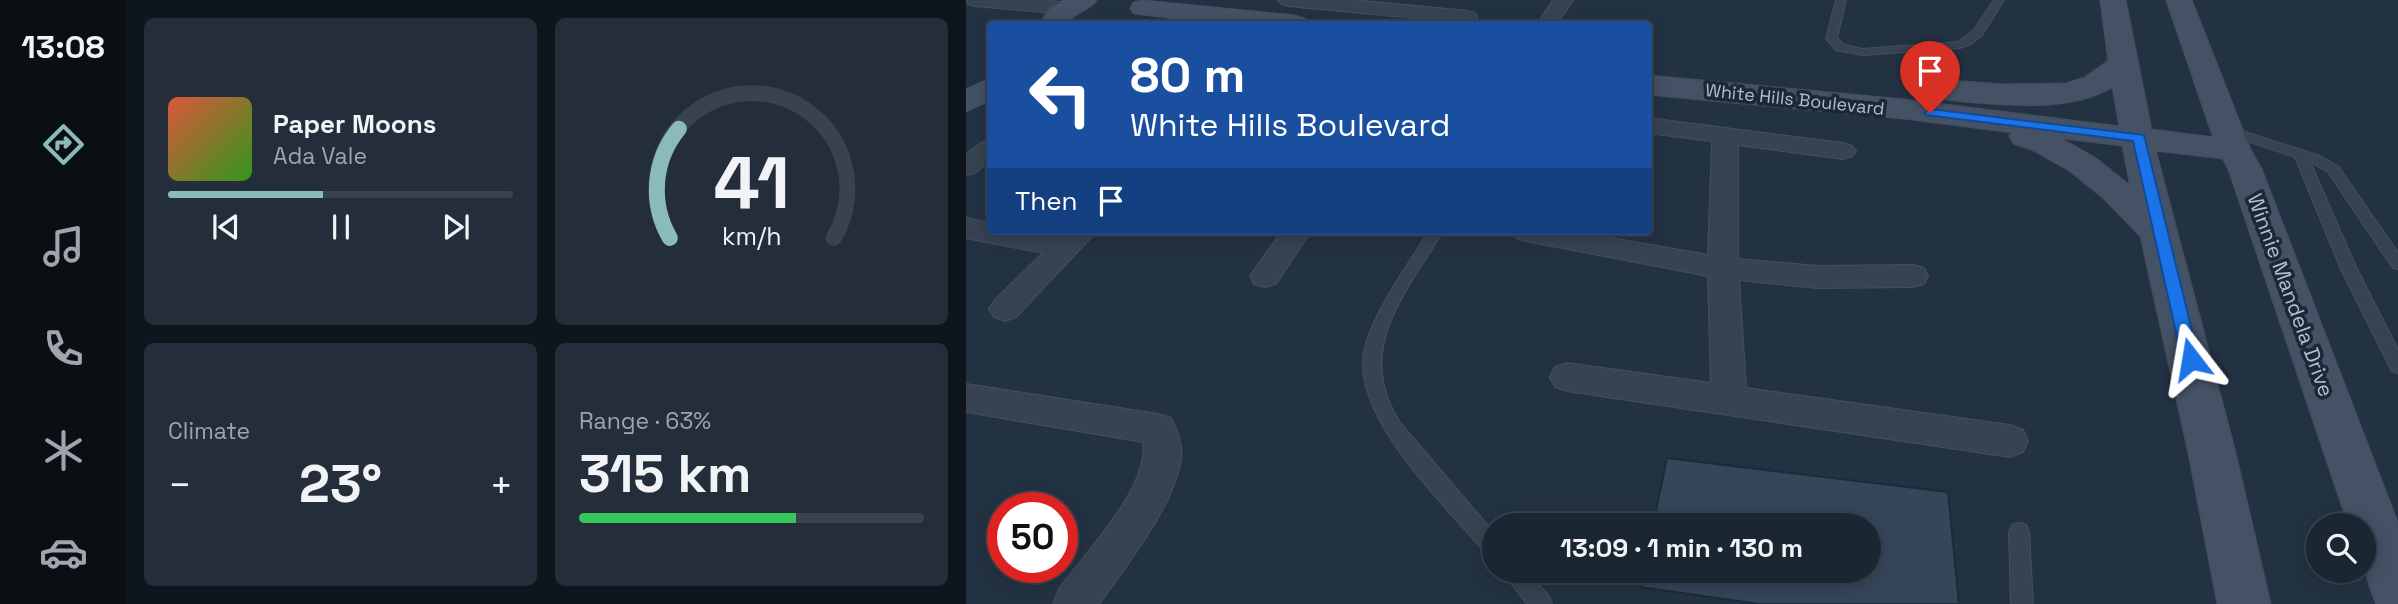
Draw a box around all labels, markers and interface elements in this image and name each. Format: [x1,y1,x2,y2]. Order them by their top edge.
text: 13:08 [21,27,105,67]
pin [1900,41,1960,113]
text: 80 m [1130,44,1245,106]
icon: left [1015,49,1106,140]
icon: arrive [1911,52,1949,90]
street label: White Hills Boulevard [1704,78,1886,120]
text: White Hills Boulevard [1130,105,1450,145]
text: Paper Moons [273,107,436,141]
icon: directions [39,120,88,169]
text: 41 [713,136,790,229]
text: Ada Vale [273,141,367,171]
icon: arrive [1092,182,1130,220]
text: Then [1015,184,1078,218]
street label: Winnie Mandela Drive [2242,190,2340,400]
icon: previous [207,208,245,246]
icon: pause [322,208,360,246]
icon: next [437,208,475,246]
text: km/h [722,220,781,252]
icon: music [39,222,88,271]
position arrow [2154,322,2228,396]
icon: phone [39,324,88,373]
text: Range · 63% [579,406,711,436]
text: Climate [168,416,250,446]
icon: climate [39,426,88,475]
text: 315 km [579,441,751,507]
text: 23° [299,451,382,517]
text: − [168,461,192,509]
text: + [489,461,513,509]
speed limit sign: 50 [987,492,1078,583]
map controls [2306,513,2376,583]
button: search [2306,513,2376,583]
icon: car [39,528,88,577]
text: 13:09 · 1 min · 130 m [1560,531,1803,565]

